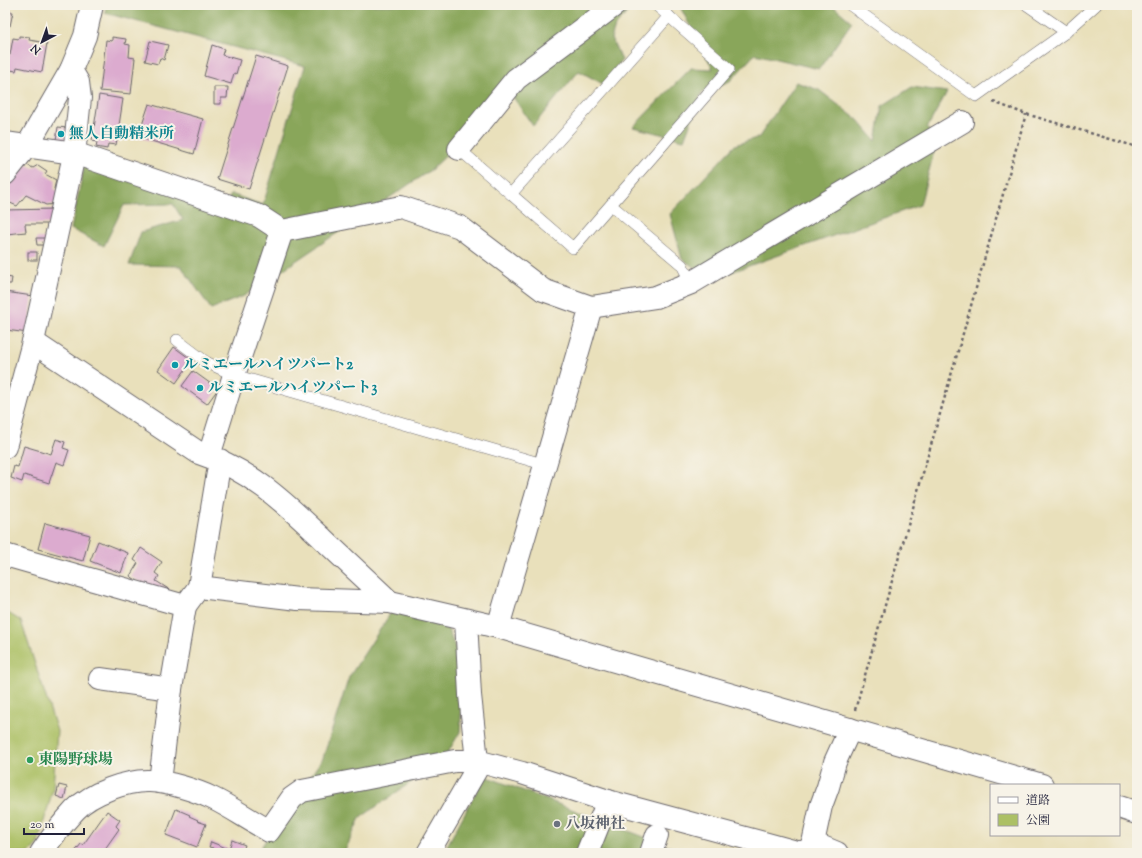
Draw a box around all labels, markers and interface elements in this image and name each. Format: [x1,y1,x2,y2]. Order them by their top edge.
north arrow [22,22,62,62]
text: N [27,40,45,58]
place label: 無人自動精米所 [69,124,174,145]
marker: 無人自動精米所 [56,129,66,139]
place label: ルミエールハイツパート2 [183,355,354,376]
marker: ルミエールハイツパート2 [170,360,180,370]
place label: ルミエールハイツパート3 [208,378,377,399]
marker: ルミエールハイツパート3 [195,383,205,393]
place label: 東陽野球場 [38,750,113,771]
marker: 東陽野球場 [25,755,35,765]
legend [990,784,1120,836]
text: 道路 [1026,792,1050,810]
scale bar [24,810,84,836]
text: 公園 [1026,812,1050,830]
place label: 八坂神社 [565,814,625,835]
text: 20 m [30,816,55,834]
marker: 八坂神社 [552,819,562,829]

